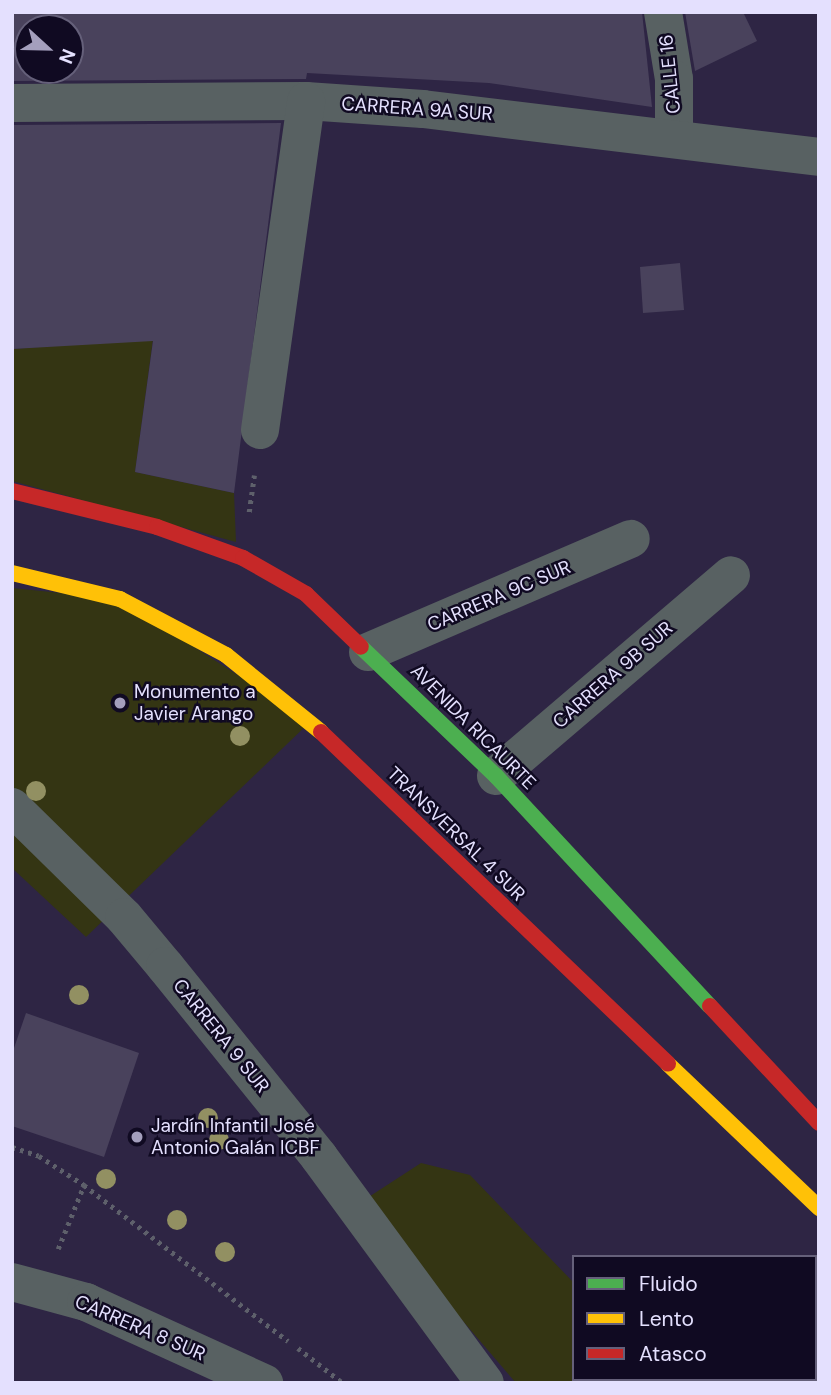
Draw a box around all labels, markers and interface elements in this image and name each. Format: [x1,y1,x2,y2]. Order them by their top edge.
north arrow [14,14,84,84]
street label: CALLE 16 [655,33,685,115]
text: N [53,45,81,67]
street label: CARRERA 9A SUR [341,92,493,126]
street label: CARRERA 9C SUR [424,556,574,636]
street label: CARRERA 9B SUR [548,617,678,733]
street label: AVENIDA RICAURTE [406,660,540,794]
place label: Monumento a Javier Arango [134,681,256,725]
marker: Monumento a Javier Arango [112,695,128,711]
street label: TRANSVERSAL 4 SUR [382,762,530,906]
street label: CARRERA 9 SUR [168,974,274,1098]
place label: Jardín Infantil José Antonio Galán ICBF [151,1115,320,1159]
marker: Jardín Infantil José Antonio Galán ICBF [129,1129,145,1145]
legend [572,1255,817,1381]
text: Fluido [639,1270,698,1298]
street label: CARRERA 8 SUR [71,1290,209,1366]
text: Lento [639,1305,694,1333]
text: Atasco [639,1340,707,1368]

